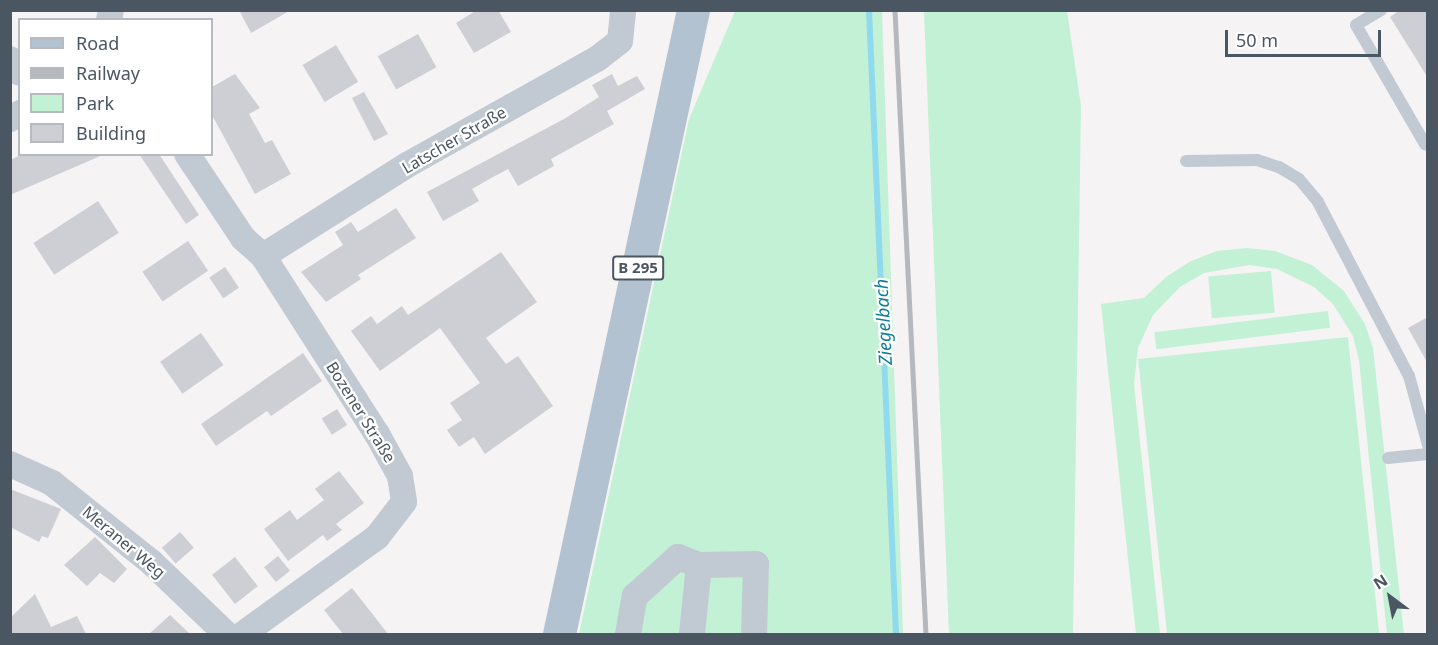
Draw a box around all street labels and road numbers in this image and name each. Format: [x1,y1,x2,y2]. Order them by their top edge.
street label: Latscher Straße [398,102,510,178]
road number: B 295 [611,256,665,280]
street label: Bozener Straße [322,358,400,466]
street label: Meraner Weg [79,502,169,582]

